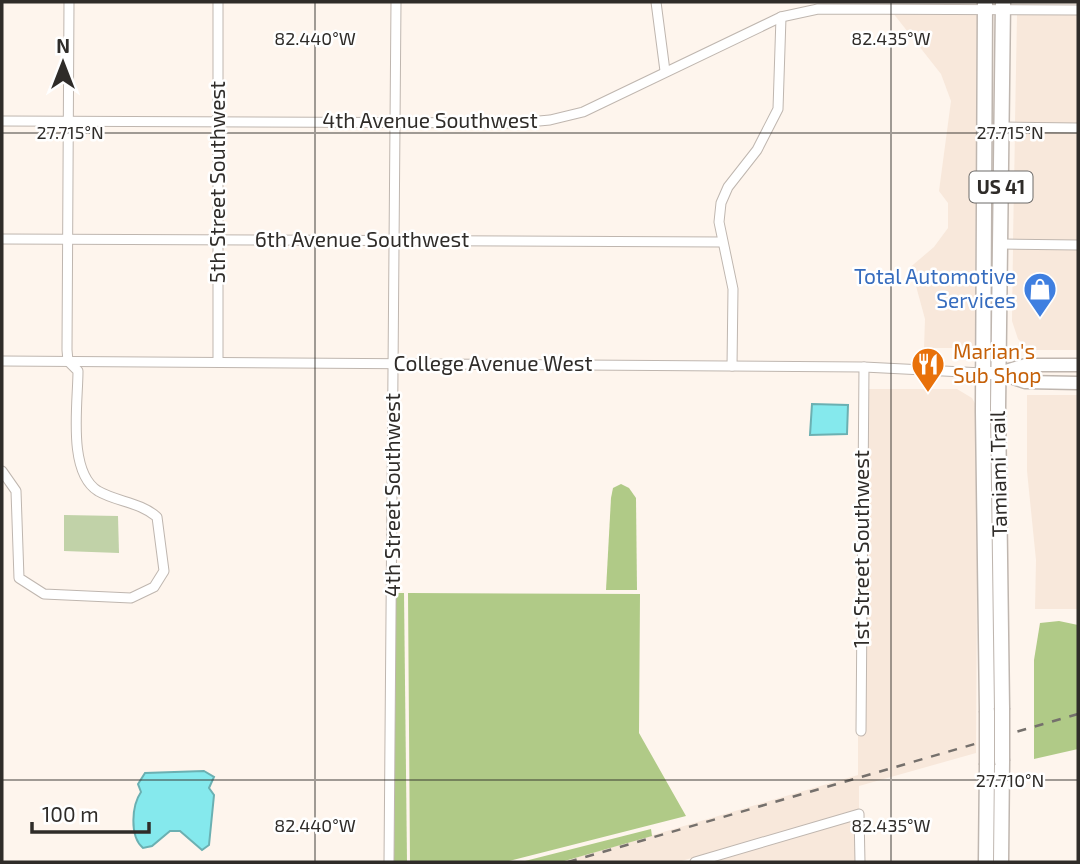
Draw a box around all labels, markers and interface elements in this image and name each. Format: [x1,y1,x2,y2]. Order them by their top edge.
text: 82.440°W [274,27,356,49]
text: 82.435°W [851,27,931,49]
north arrow [28,28,98,98]
text: N [56,34,70,57]
street label: 5th Street Southwest [204,81,229,283]
street label: 4th Avenue Southwest [322,107,538,132]
text: 27.715°N [36,121,104,143]
text: 27.715°N [976,121,1044,143]
road number: US 41 [970,172,1032,202]
street label: 6th Avenue Southwest [255,226,469,251]
place label: Total Automotive Services [854,263,1016,312]
shop icon: Total Automotive Services [1021,270,1059,319]
place label: Marian's Sub Shop [953,338,1042,387]
restaurant icon: Marian's Sub Shop [909,345,947,394]
street label: College Avenue West [394,350,593,375]
street label: 4th Street Southwest [379,393,404,597]
street label: Tamiami Trail [984,410,1011,537]
street label: 1st Street Southwest [848,450,873,648]
text: 27.710°N [976,769,1044,791]
scale bar [32,790,149,834]
text: 100 m [42,801,99,826]
text: 82.440°W [274,814,356,836]
text: 82.435°W [851,814,931,836]

